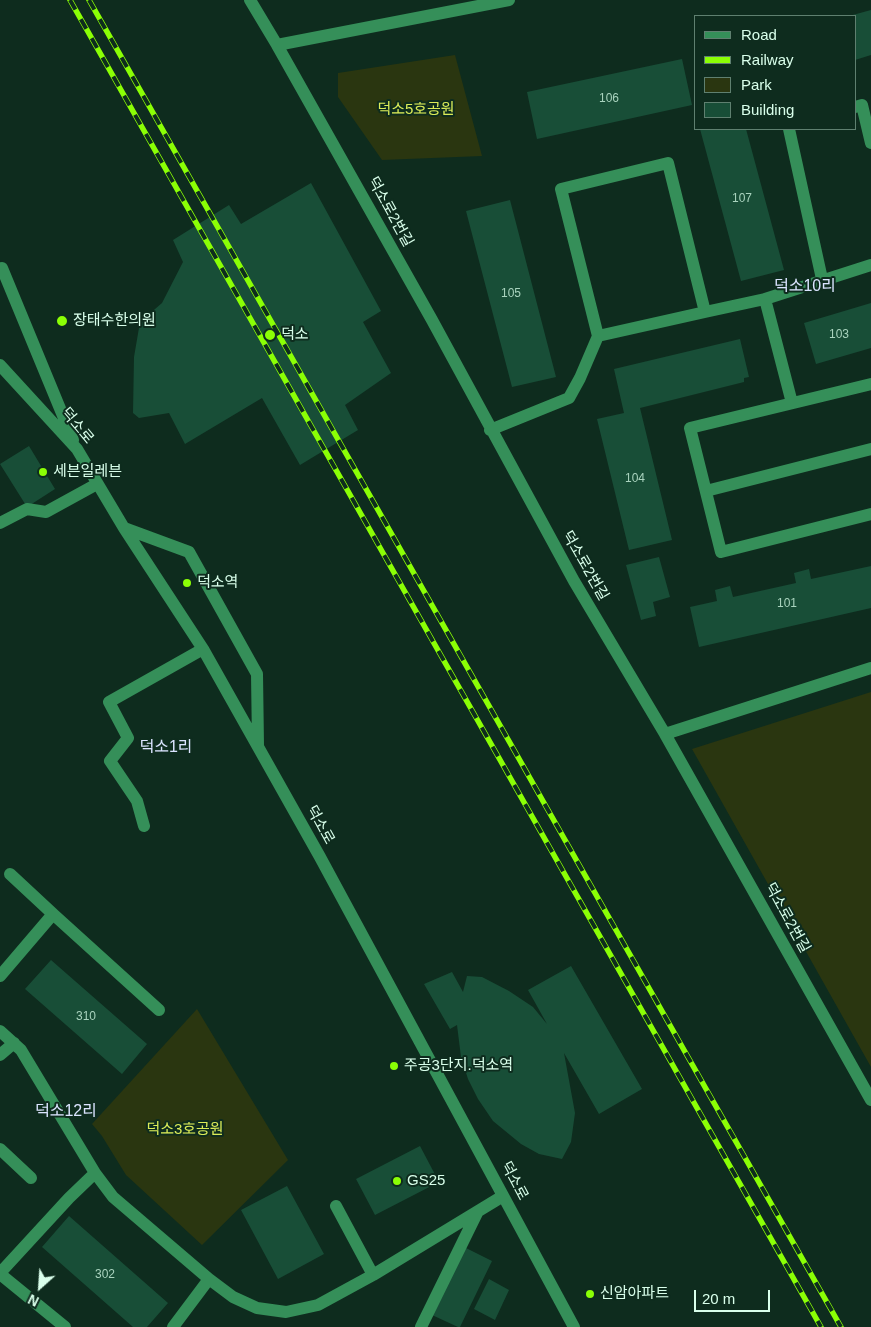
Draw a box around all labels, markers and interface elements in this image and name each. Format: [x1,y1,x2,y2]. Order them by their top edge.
legend [694,15,856,130]
text: Road [741,26,777,43]
text: Railway [741,51,794,68]
text: Park [741,76,772,93]
house number: 106 [599,92,619,106]
park label: 덕소5호공원 [377,101,455,119]
text: Building [741,101,794,118]
street label: 덕소로2번길 [363,174,417,250]
house number: 107 [732,192,752,206]
district label: 덕소10리 [774,277,836,297]
house number: 105 [501,287,521,301]
place label: 장태수한의원 [73,312,156,330]
marker: 장태수한의원 [55,314,69,328]
place label: 덕소 [281,326,309,344]
marker: 덕소 [263,328,277,342]
house number: 103 [829,328,849,342]
street label: 덕소로 [57,404,97,448]
place label: 세븐일레븐 [53,463,122,481]
marker: 세븐일레븐 [37,466,49,478]
house number: 104 [625,472,645,486]
street label: 덕소로2번길 [558,528,612,604]
place label: 덕소역 [197,574,238,592]
marker: 덕소역 [181,577,193,589]
house number: 101 [777,597,797,611]
district label: 덕소1리 [139,738,193,758]
street label: 덕소로 [302,803,338,847]
street label: 덕소로2번길 [760,880,814,956]
house number: 310 [76,1010,96,1024]
place label: 주공3단지.덕소역 [404,1057,513,1075]
marker: 주공3단지.덕소역 [388,1060,400,1072]
district label: 덕소12리 [35,1102,97,1122]
park label: 덕소3호공원 [146,1121,224,1139]
street label: 덕소로 [496,1158,532,1204]
place label: GS25 [407,1172,445,1190]
marker: GS25 [391,1175,403,1187]
north arrow [15,1262,65,1312]
house number: 302 [95,1268,115,1282]
scale bar [696,1280,772,1312]
place label: 신암아파트 [600,1285,669,1303]
marker: 신암아파트 [584,1288,596,1300]
text: 20 m [702,1290,735,1307]
text: N [25,1291,41,1310]

